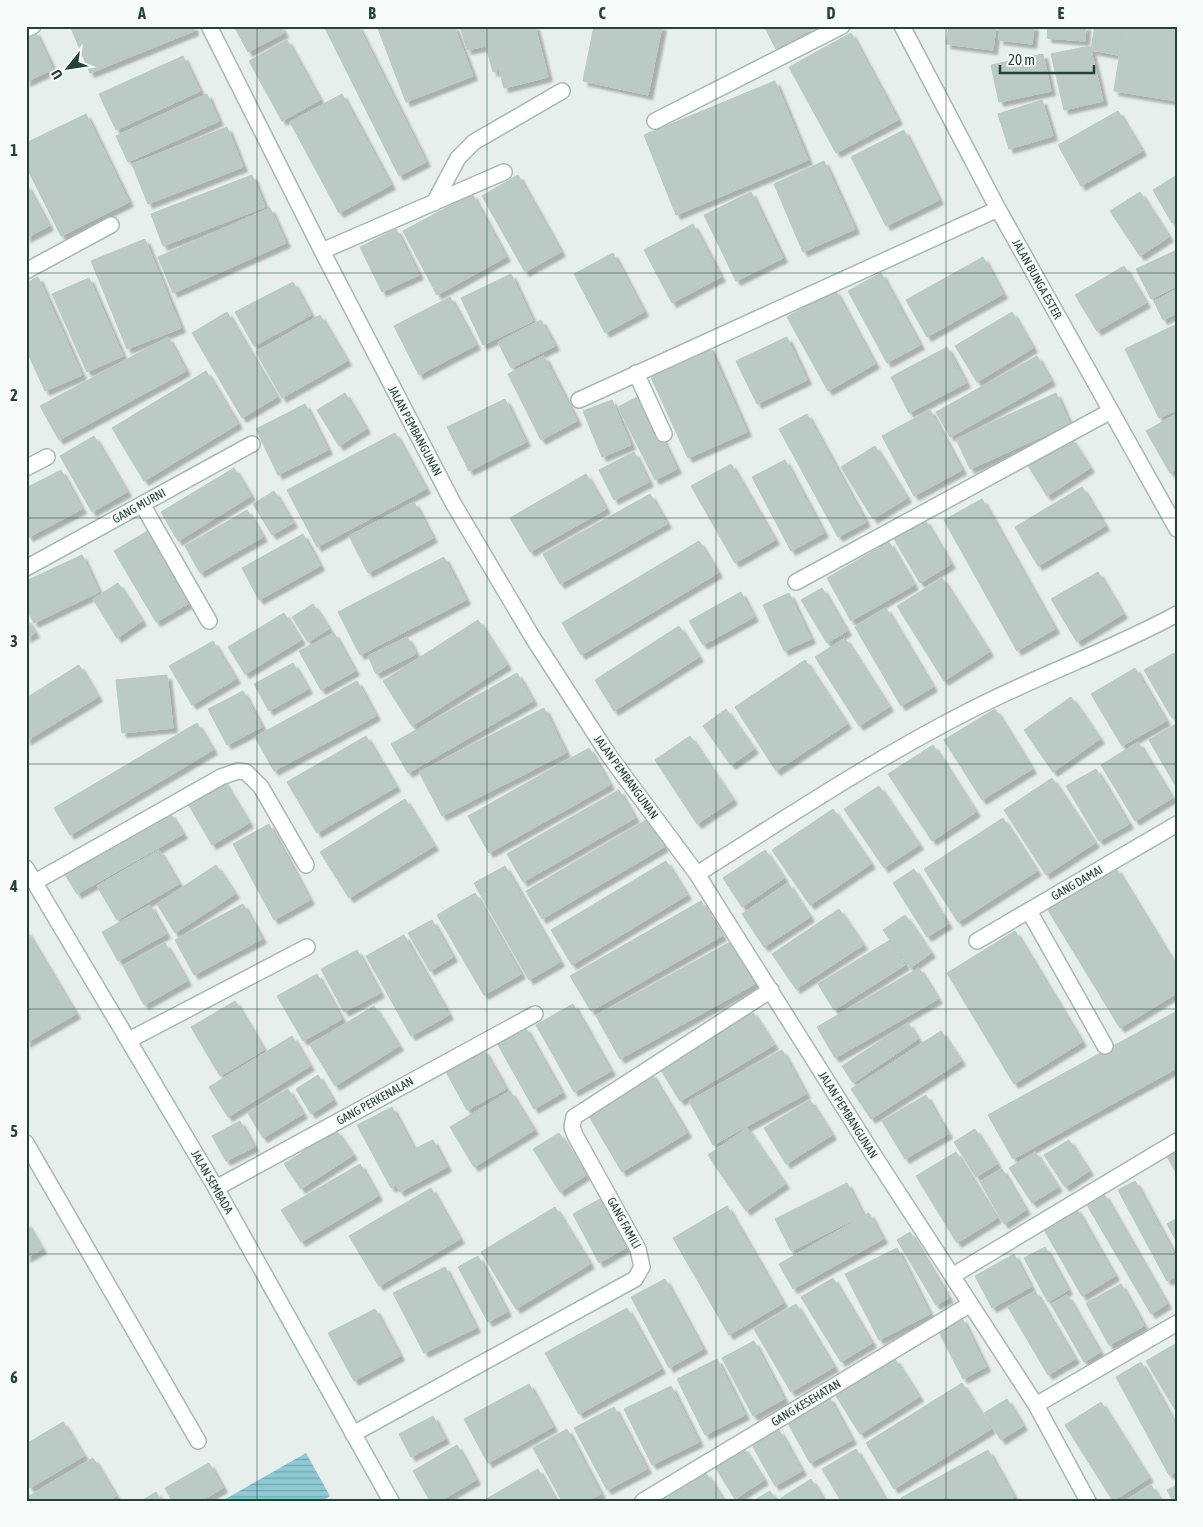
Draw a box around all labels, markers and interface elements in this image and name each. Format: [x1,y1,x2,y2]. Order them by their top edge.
text: A [137,4,146,22]
text: B [368,4,376,22]
text: C [598,4,606,22]
text: D [827,4,836,22]
text: E [1058,4,1065,22]
north arrow [42,42,92,92]
scale bar [1000,42,1094,74]
text: 20 m [1008,51,1035,68]
text: U [48,67,66,82]
text: 1 [10,141,18,159]
street label: JALAN BUNGA ESTER [1009,237,1065,321]
street label: JALAN PEMBANGUNAN [385,384,445,478]
text: 2 [10,386,18,404]
street label: GANG MURNI [110,486,168,526]
text: 3 [10,632,18,650]
street label: JALAN PEMBANGUNAN [591,732,661,822]
street label: GANG DAMAI [1049,863,1105,903]
text: 4 [9,877,18,895]
street label: JALAN PEMBANGUNAN [816,1069,880,1161]
street label: GANG PERKENALAN [334,1074,416,1128]
text: 5 [10,1122,18,1140]
street label: JALAN SEMBADA [188,1148,236,1216]
street label: GANG FAMILI [604,1195,644,1251]
text: 6 [10,1368,18,1386]
street label: GANG KESEHATAN [769,1377,843,1429]

